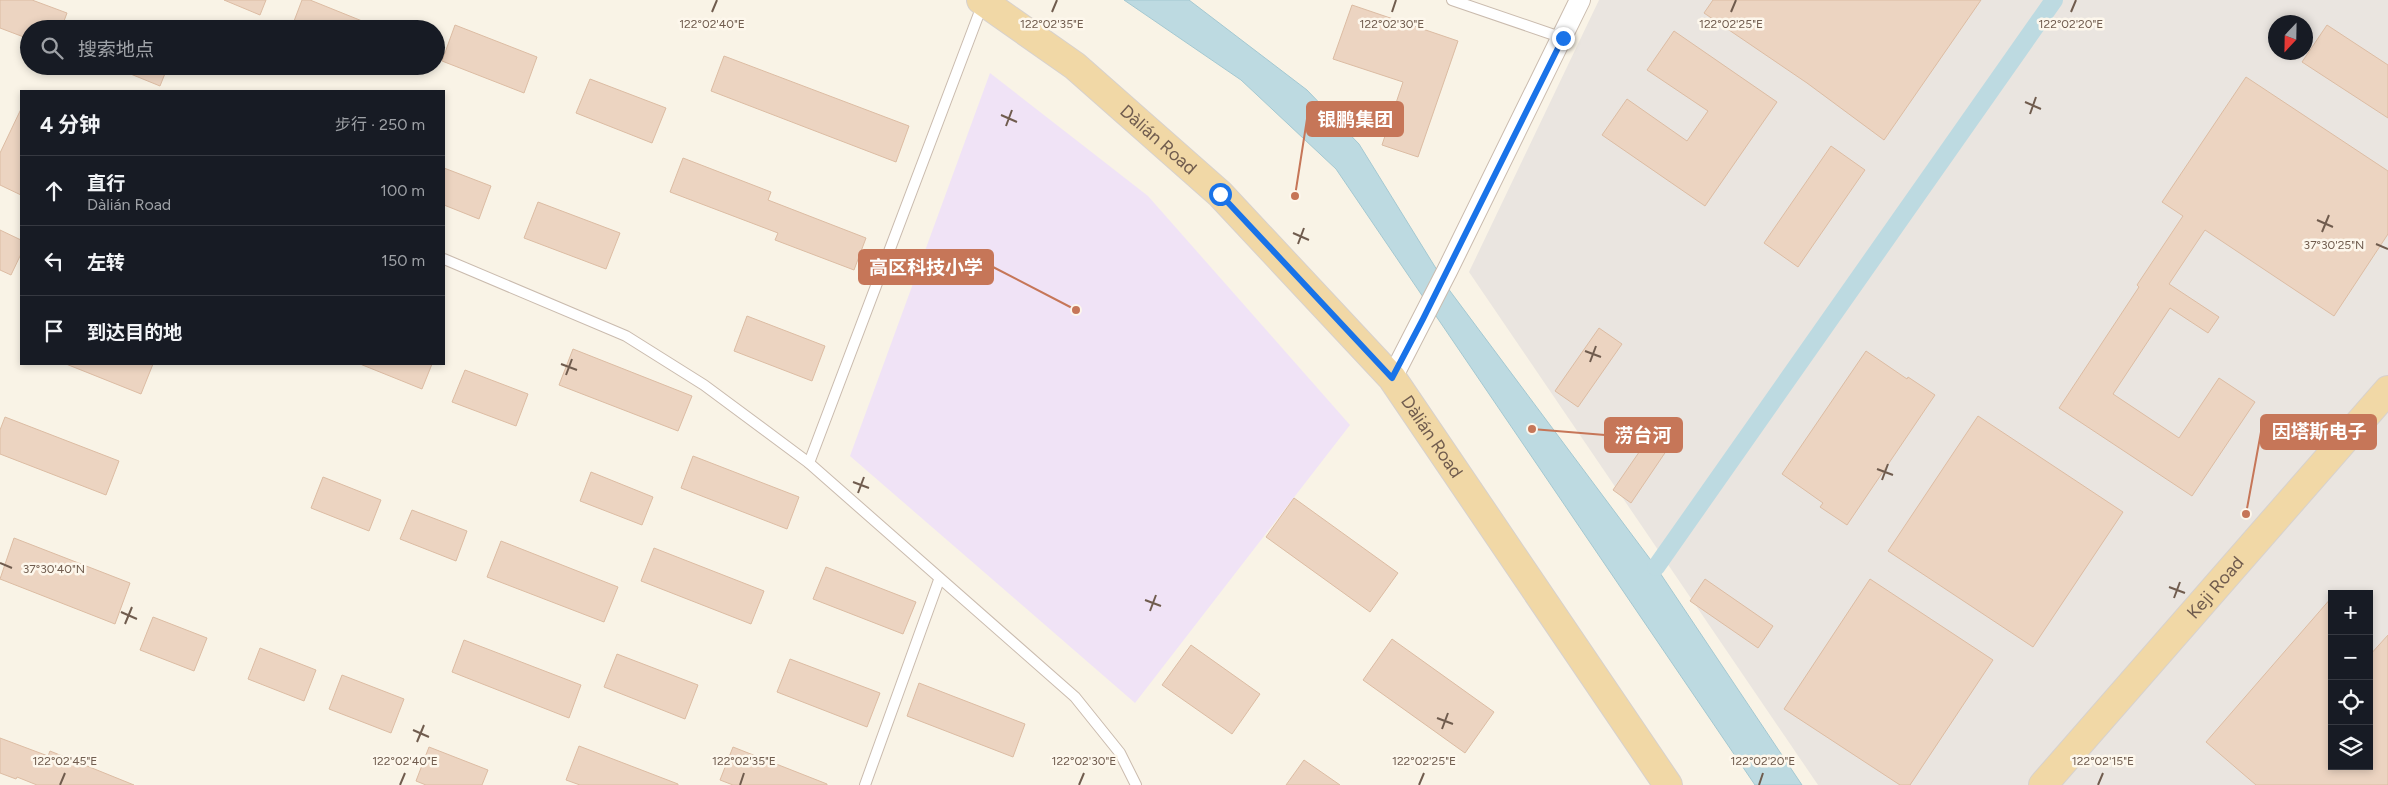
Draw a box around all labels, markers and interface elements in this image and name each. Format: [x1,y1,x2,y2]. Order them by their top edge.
north arrow [2268,15,2313,60]
text: 122°02'40"E [679,17,745,31]
text: 122°02'35"E [1020,17,1084,31]
text: 122°02'30"E [1360,17,1424,31]
text: 122°02'25"E [1699,17,1763,31]
text: 122°02'20"E [2039,17,2103,31]
search box [20,20,445,75]
route end [1552,27,1575,50]
icon: search [38,34,66,62]
text: 搜索地点 [78,38,154,61]
street label: Dàlián Road [1115,100,1201,179]
callout: 银鹏集团 [1307,102,1403,136]
text: 银鹏集团 [1317,108,1393,131]
text: 4 分钟 [40,112,100,137]
text: 步行 · 250 m [335,115,425,134]
text: 直行 [87,172,125,195]
icon: ahead [40,177,68,205]
text: 100 m [380,181,425,200]
route start [1209,183,1232,206]
text: Dàlián Road [87,195,171,214]
text: 37°30'25"N [2304,238,2364,252]
icon: left [40,247,68,275]
callout: 高区科技小学 [859,250,993,284]
text: 左转 [87,251,125,274]
text: 150 m [381,251,425,270]
text: 高区科技小学 [869,256,983,279]
icon: arrive [40,317,68,345]
text: 到达目的地 [87,321,182,344]
street label: Dàlián Road [1396,391,1467,482]
callout: 因塔斯电子 [2261,415,2376,449]
callout: 涝台河 [1605,418,1682,452]
text: 因塔斯电子 [2271,420,2367,443]
text: 涝台河 [1614,424,1672,447]
street label: Keji Road [2182,552,2249,623]
text: 37°30'40"N [23,562,85,576]
map controls [2328,590,2373,770]
button: + [2328,590,2373,635]
button: − [2328,635,2373,680]
button: locate [2328,680,2373,725]
button: layers [2328,725,2373,770]
text: 122°02'45"E [33,754,97,768]
text: 122°02'40"E [372,754,438,768]
text: 122°02'35"E [712,754,776,768]
text: 122°02'30"E [1052,754,1116,768]
text: 122°02'25"E [1392,754,1456,768]
text: 122°02'20"E [1731,754,1795,768]
text: 122°02'15"E [2072,754,2134,768]

